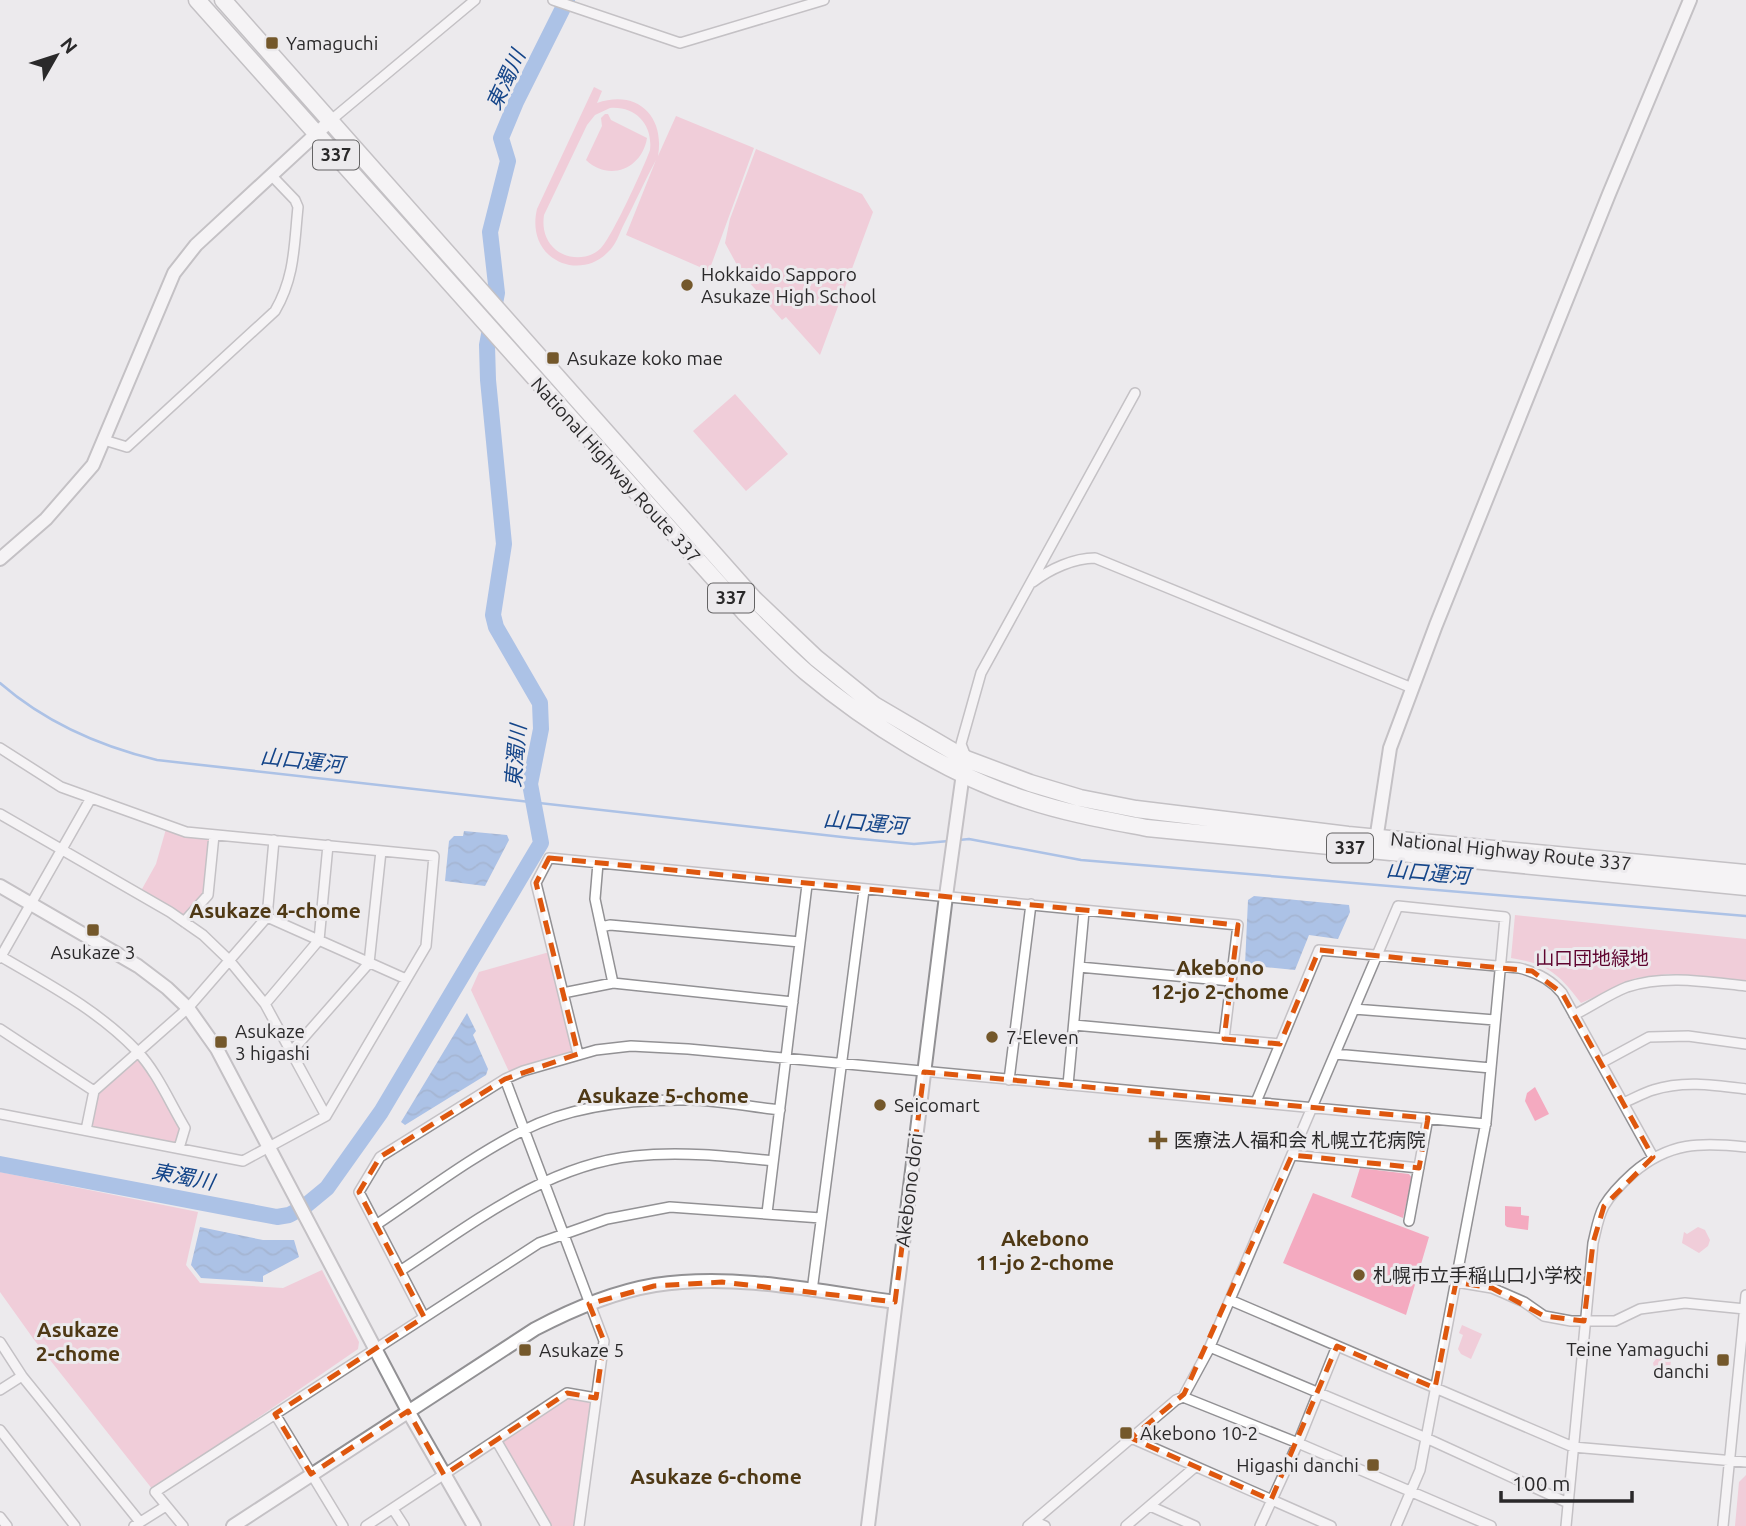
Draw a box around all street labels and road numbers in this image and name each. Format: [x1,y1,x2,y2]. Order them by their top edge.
road number: 337 [313,140,359,170]
street label: National Highway Route 337 [527,373,705,567]
road number: 337 [708,584,754,612]
street label: National Highway Route 337 [1389,827,1633,875]
road number: 337 [1327,834,1373,862]
street label: Akebono dori [891,1132,927,1248]

